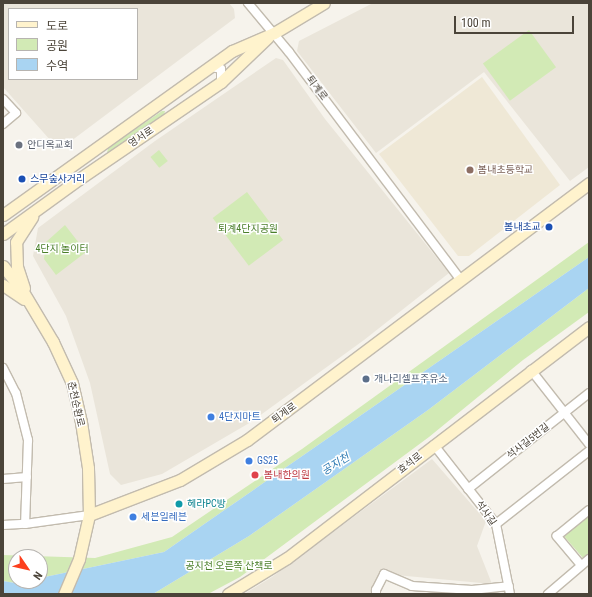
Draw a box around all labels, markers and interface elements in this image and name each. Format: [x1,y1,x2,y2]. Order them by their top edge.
legend [8,8,138,80]
scale bar [456,8,576,34]
text: 100 m [461,16,491,30]
text: 도로 [46,19,68,33]
text: 공원 [46,39,68,53]
text: 수역 [46,59,68,73]
street label: 퇴계로 [304,73,330,103]
street label: 영서로 [126,124,156,150]
place label: 안디옥교회 [27,139,73,151]
marker: 안디옥교회 [14,140,24,150]
place label: 봄내초등학교 [478,164,533,176]
marker: 봄내초등학교 [465,165,475,175]
place label: 스무숲사거리 [30,173,85,185]
marker: 스무숲사거리 [17,174,27,184]
place label: 봄내초교 [504,221,541,233]
marker: 봄내초교 [544,222,554,232]
park label: 퇴계4단지공원 [218,223,278,235]
park label: 4단지 놀이터 [35,243,89,255]
place label: 개나리셀프주유소 [374,373,448,385]
marker: 개나리셀프주유소 [361,374,371,384]
street label: 춘천순환로 [65,380,87,428]
street label: 퇴계로 [269,400,299,426]
place label: 4단지마트 [219,411,261,423]
marker: 4단지마트 [206,412,216,422]
street label: 석사길5번길 [504,421,552,461]
street label: 효석로 [395,450,425,476]
water label: 공지천 [320,451,352,479]
place label: GS25 [257,455,278,467]
marker: GS25 [244,456,254,466]
marker: 봄내한의원 [249,469,261,481]
place label: 봄내한의원 [264,469,310,481]
place label: 헤라PC방 [187,498,226,510]
street label: 석사길 [473,498,499,528]
marker: 헤라PC방 [174,499,184,509]
place label: 세븐일레븐 [141,511,187,523]
marker: 세븐일레븐 [128,512,138,522]
north arrow [8,549,48,589]
park label: 공지천 오른쪽 산책로 [185,560,273,572]
text: N [30,569,45,582]

